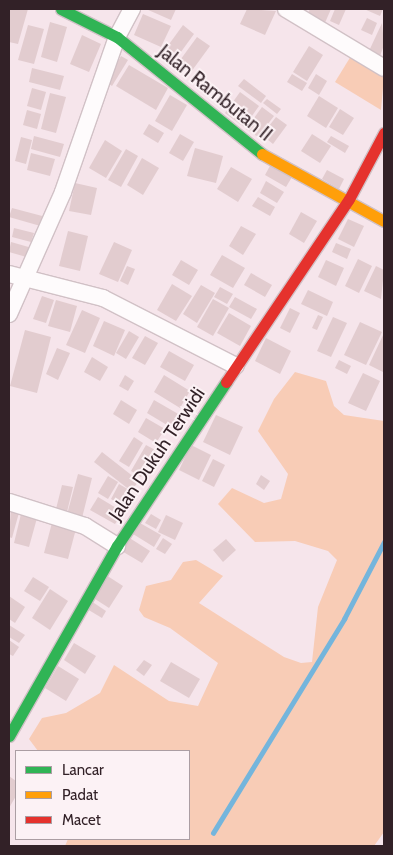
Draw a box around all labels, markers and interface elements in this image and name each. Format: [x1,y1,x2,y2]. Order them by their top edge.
street label: Jalan Rambutan II [153,40,277,146]
street label: Jalan Dukuh Terwidi [104,383,210,525]
legend [15,750,190,840]
text: Lancar [62,761,104,779]
text: Padat [62,786,98,804]
text: Macet [62,811,101,829]

